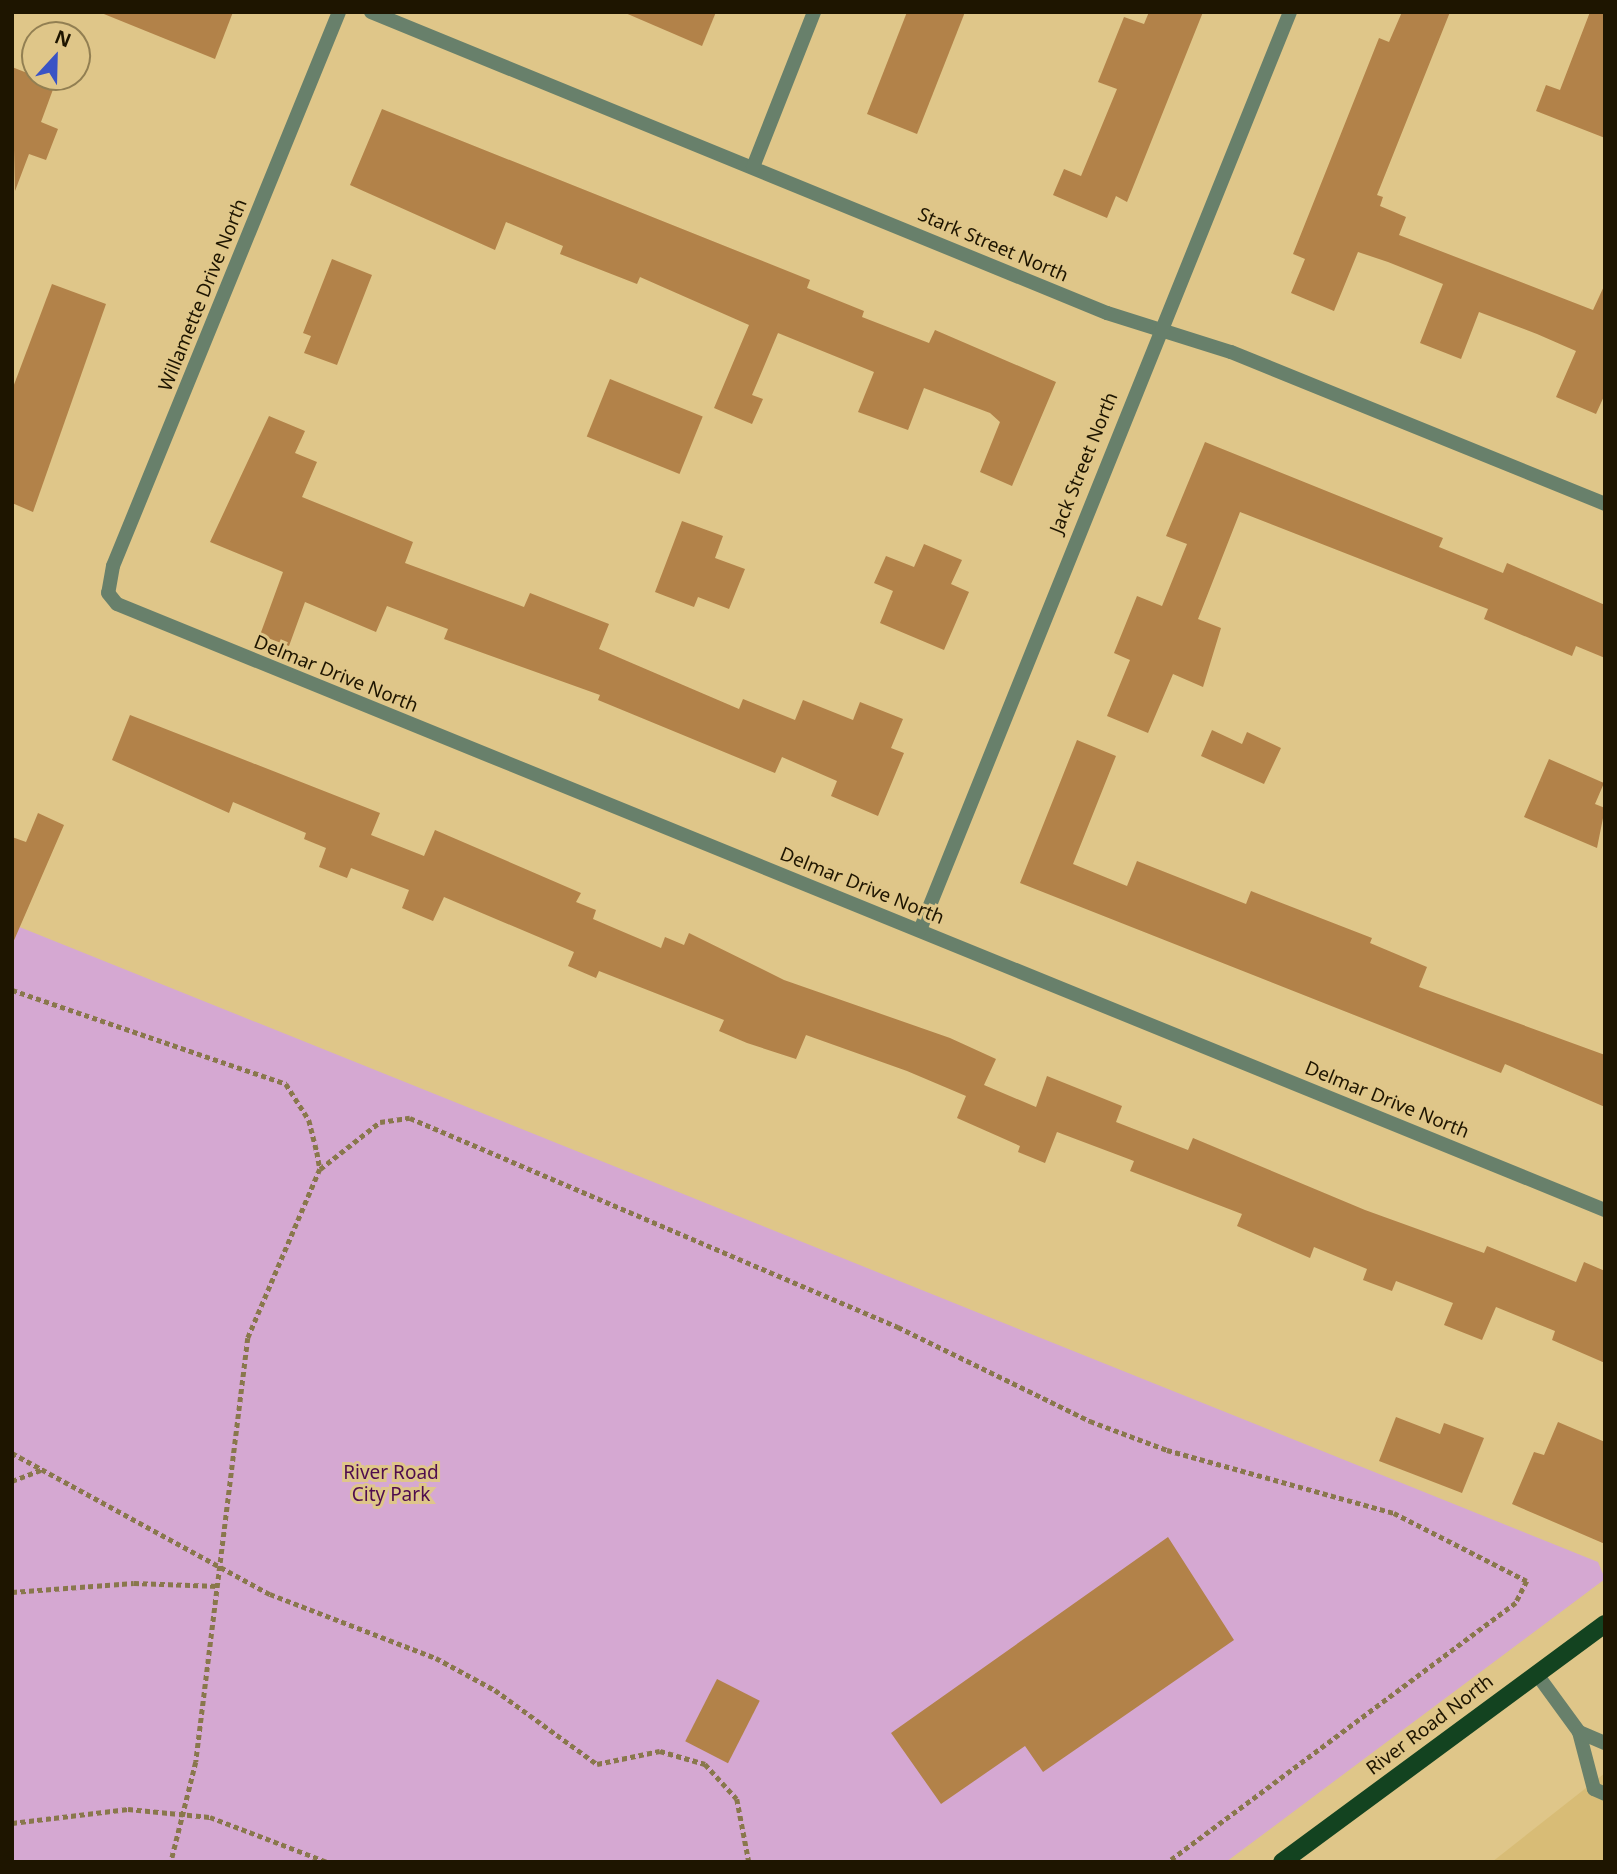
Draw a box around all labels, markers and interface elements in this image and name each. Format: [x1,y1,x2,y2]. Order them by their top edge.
north arrow [21,21,91,91]
text: N [51,23,75,53]
street label: Willamette Drive North [154,196,252,394]
street label: Stark Street North [914,203,1072,287]
street label: Jack Street North [1045,389,1123,537]
street label: Delmar Drive North [251,631,421,717]
street label: Delmar Drive North [777,843,947,929]
street label: Delmar Drive North [1302,1057,1472,1143]
park label: River Road City Park [343,1462,439,1506]
street label: River Road North [1362,1670,1498,1780]

